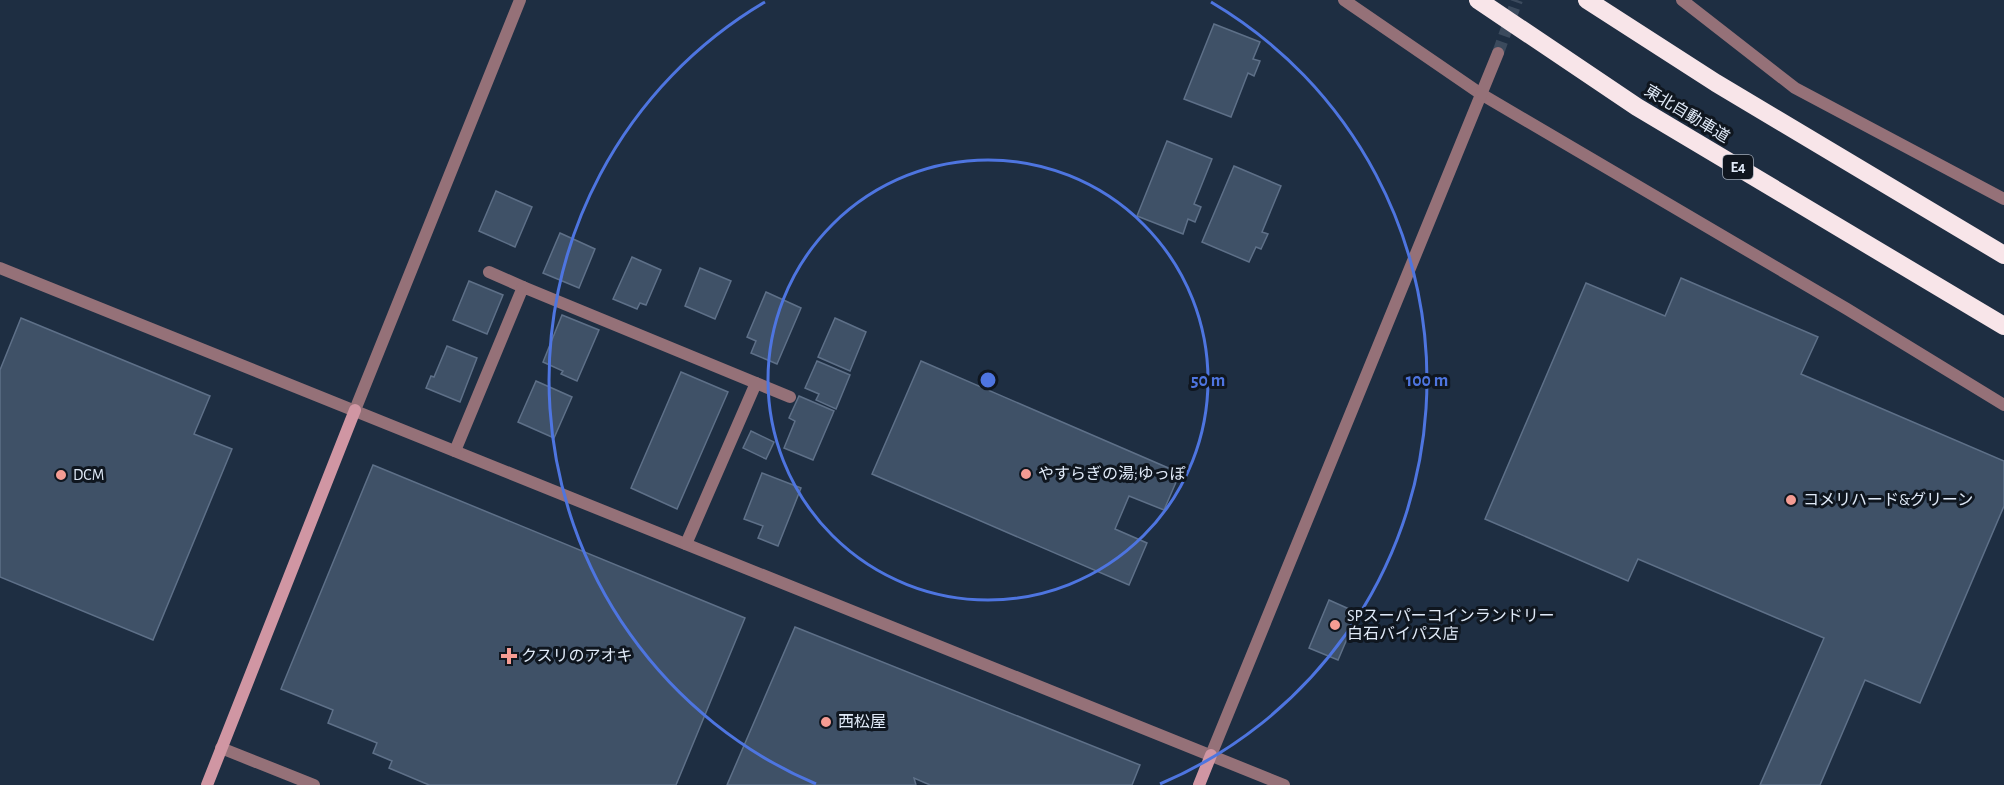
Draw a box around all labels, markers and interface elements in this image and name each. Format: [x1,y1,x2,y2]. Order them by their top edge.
street label: 東北自動車道 [1642,82,1733,146]
road number: E4 [1723,155,1753,179]
centre of rings [978,370,998,390]
text: 50 m [1191,372,1225,390]
text: 100 m [1406,372,1448,390]
place label: やすらぎの湯;ゆっぽ [1038,465,1186,482]
place label: DCM [73,467,104,483]
marker: やすらぎの湯;ゆっぽ [1019,467,1033,481]
marker: DCM [54,468,68,482]
place label: コメリハード&グリーン [1803,491,1973,508]
marker: コメリハード&グリーン [1784,493,1798,507]
place label: SPスーパーコインランドリー 白石バイパス店 [1347,608,1555,642]
marker: SPスーパーコインランドリー 白石バイパス店 [1328,618,1342,632]
place label: クスリのアオキ [521,648,633,664]
marker: クスリのアオキ [502,649,516,663]
place label: 西松屋 [838,714,886,730]
marker: 西松屋 [819,715,833,729]

